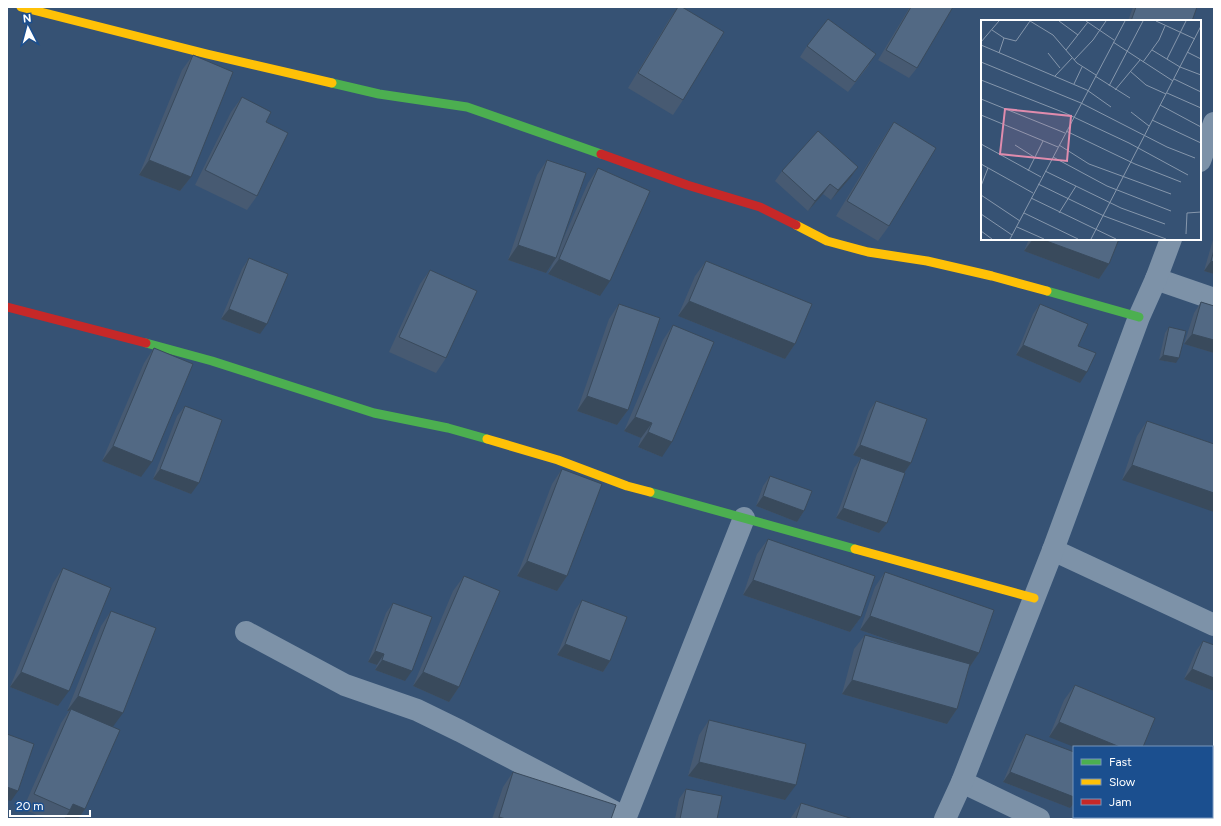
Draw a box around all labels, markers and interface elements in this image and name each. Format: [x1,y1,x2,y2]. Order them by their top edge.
north arrow [8,8,48,48]
text: N [22,12,32,25]
inset map [981,20,1201,240]
legend [1073,746,1213,818]
text: Fast [1109,755,1132,769]
text: Slow [1109,775,1136,789]
scale bar [10,792,90,818]
text: Jam [1109,795,1132,809]
text: 20 m [16,799,44,813]

